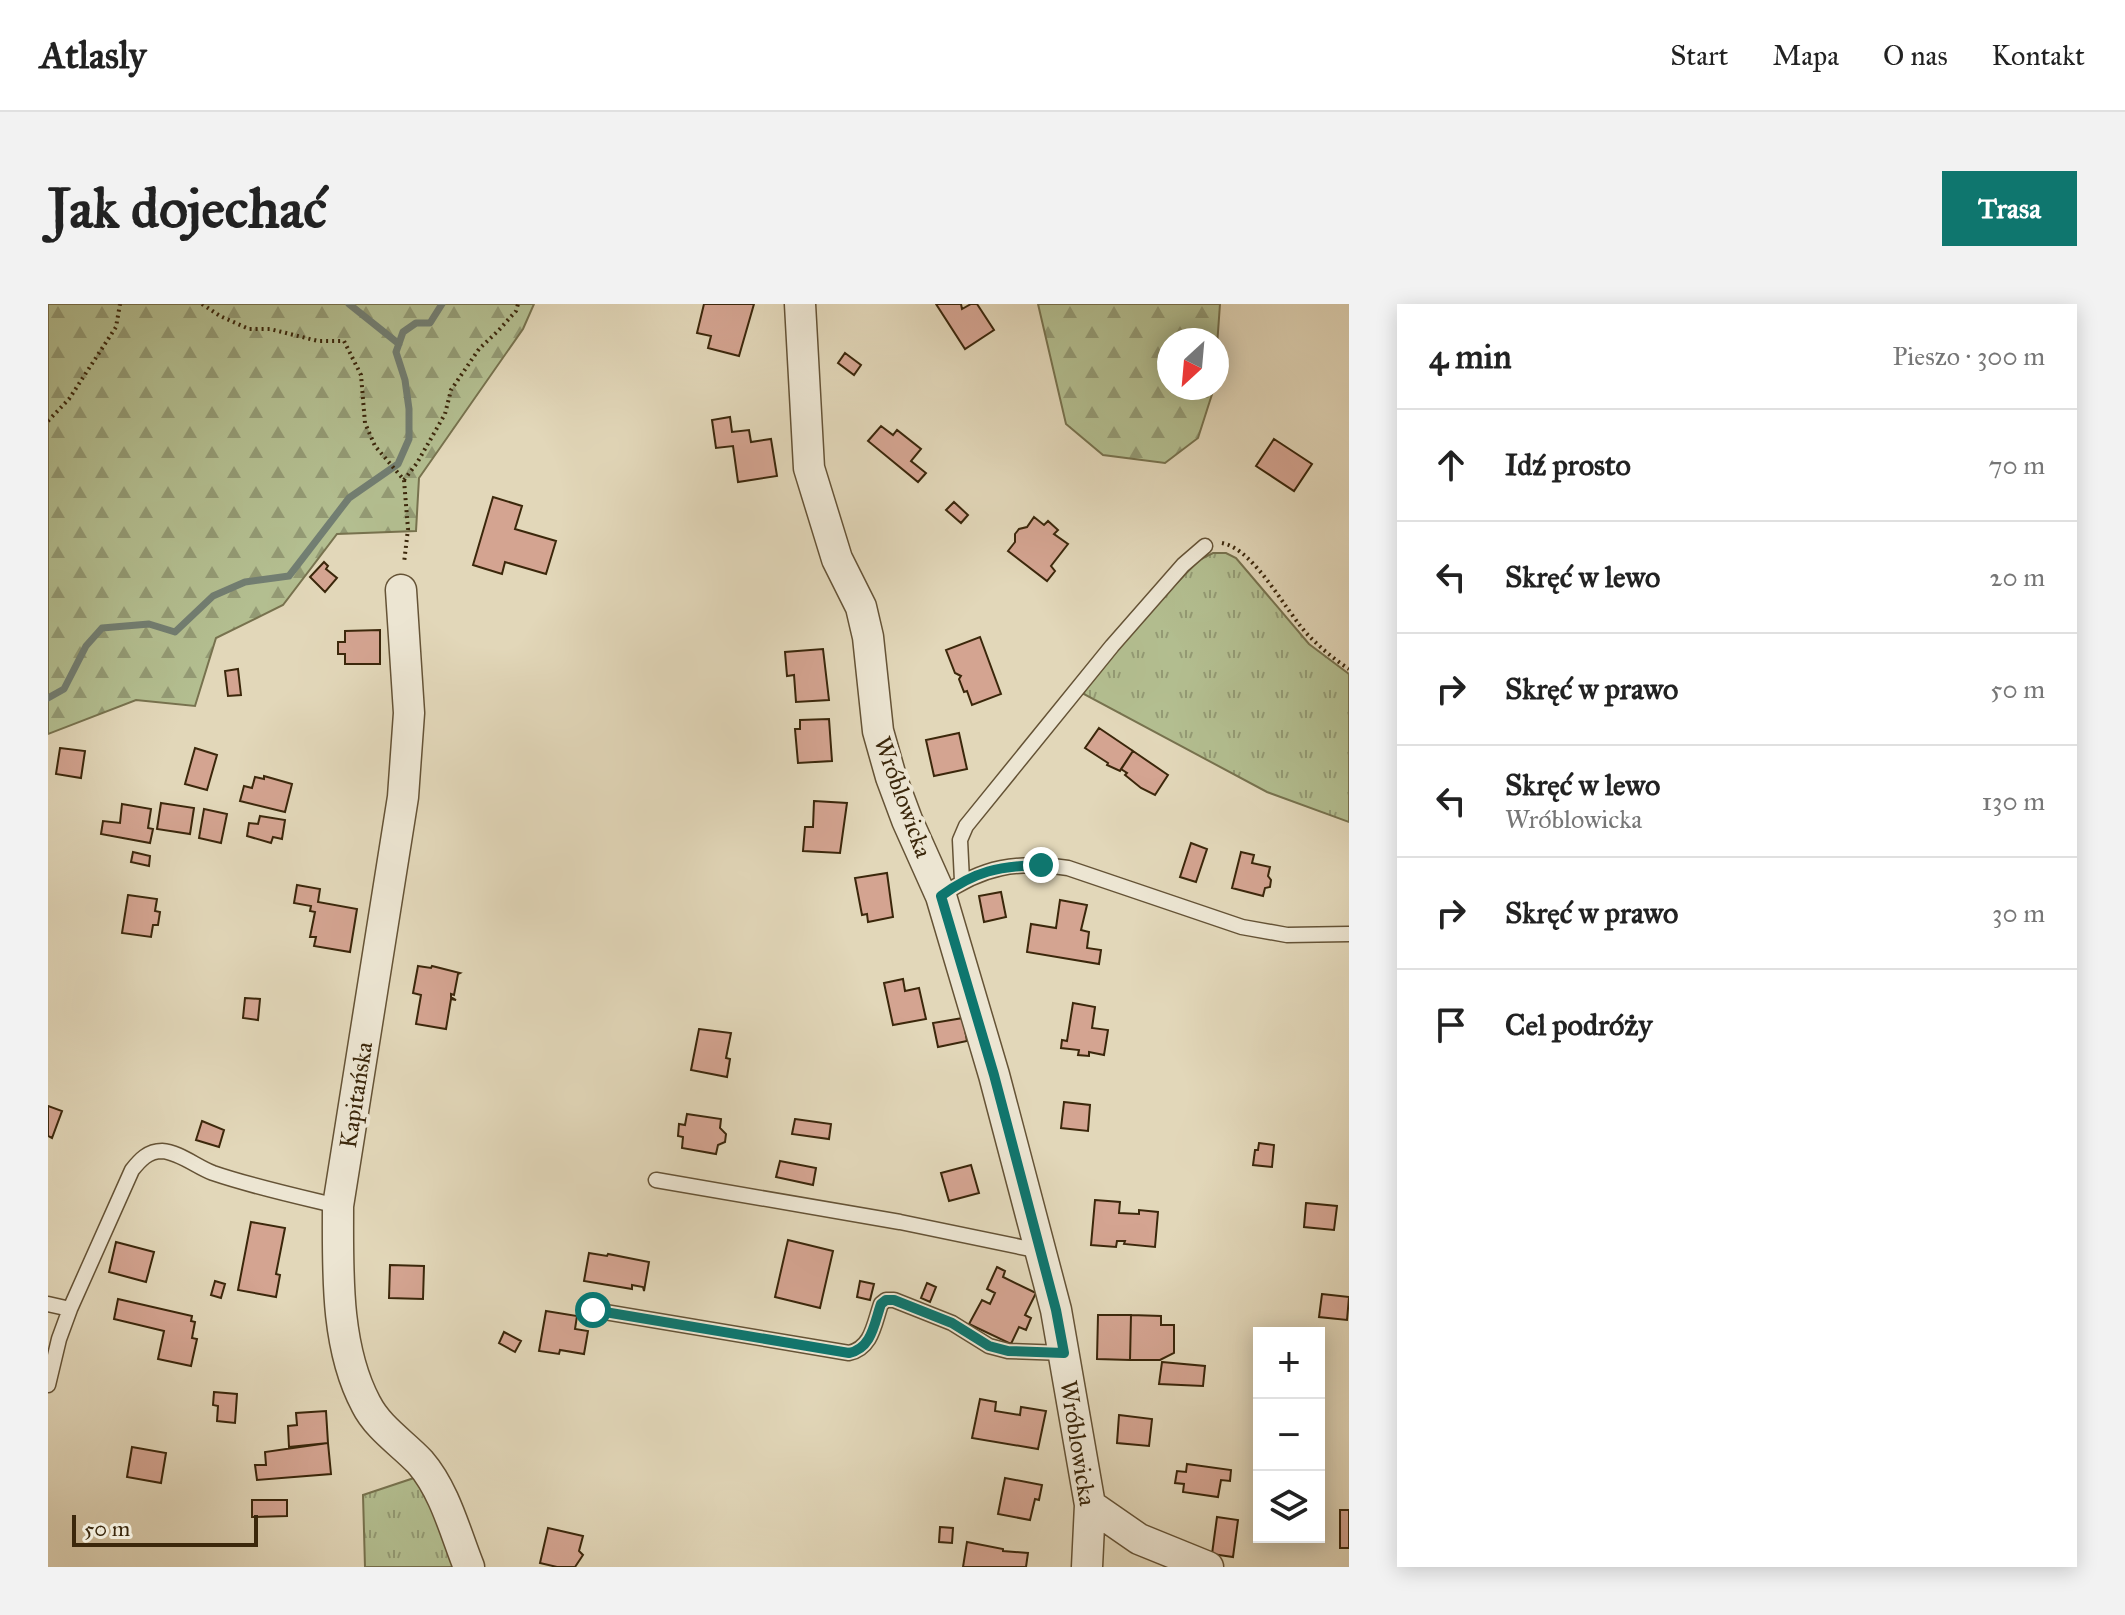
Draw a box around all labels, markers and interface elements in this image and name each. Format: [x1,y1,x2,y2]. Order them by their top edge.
text: Atlasly [40,32,146,78]
text: Start [1670,38,1729,73]
text: Mapa [1773,38,1839,73]
text: O nas [1883,38,1948,73]
text: Kontakt [1992,38,2085,73]
button: Trasa [1942,171,2077,246]
text: Jak dojechać [48,174,327,242]
north arrow [1157,328,1229,400]
text: 4 min [1429,336,1512,377]
text: Pieszo · 300 m [1892,340,2045,372]
icon: ahead [1429,443,1473,487]
text: Idź prosto [1505,447,1631,483]
text: 70 m [1989,449,2045,481]
icon: left [1429,555,1473,599]
text: Skręć w lewo [1505,559,1660,595]
text: 20 m [1990,561,2045,593]
icon: right [1429,667,1473,711]
text: Skręć w prawo [1505,671,1678,707]
text: 50 m [1990,673,2045,705]
street label: Wróblowicka [867,732,939,862]
text: Skręć w lewo [1505,767,1660,803]
icon: left [1429,779,1473,823]
text: 130 m [1982,785,2045,817]
text: Wróblowicka [1505,803,1642,835]
route end [1023,847,1059,883]
icon: right [1429,891,1473,935]
text: Skręć w prawo [1505,895,1678,931]
text: 30 m [1992,897,2045,929]
icon: arrive [1429,1003,1473,1047]
text: Cel podróży [1505,1007,1652,1043]
street label: Kapitańska [333,1039,379,1150]
route start [575,1292,611,1328]
map controls [1253,1327,1325,1543]
button: + [1253,1327,1325,1399]
street label: Wróblowicka [1053,1378,1103,1509]
button: − [1253,1399,1325,1471]
button: layers [1253,1471,1325,1543]
scale bar [72,1511,258,1547]
text: 50 m [84,1515,130,1542]

